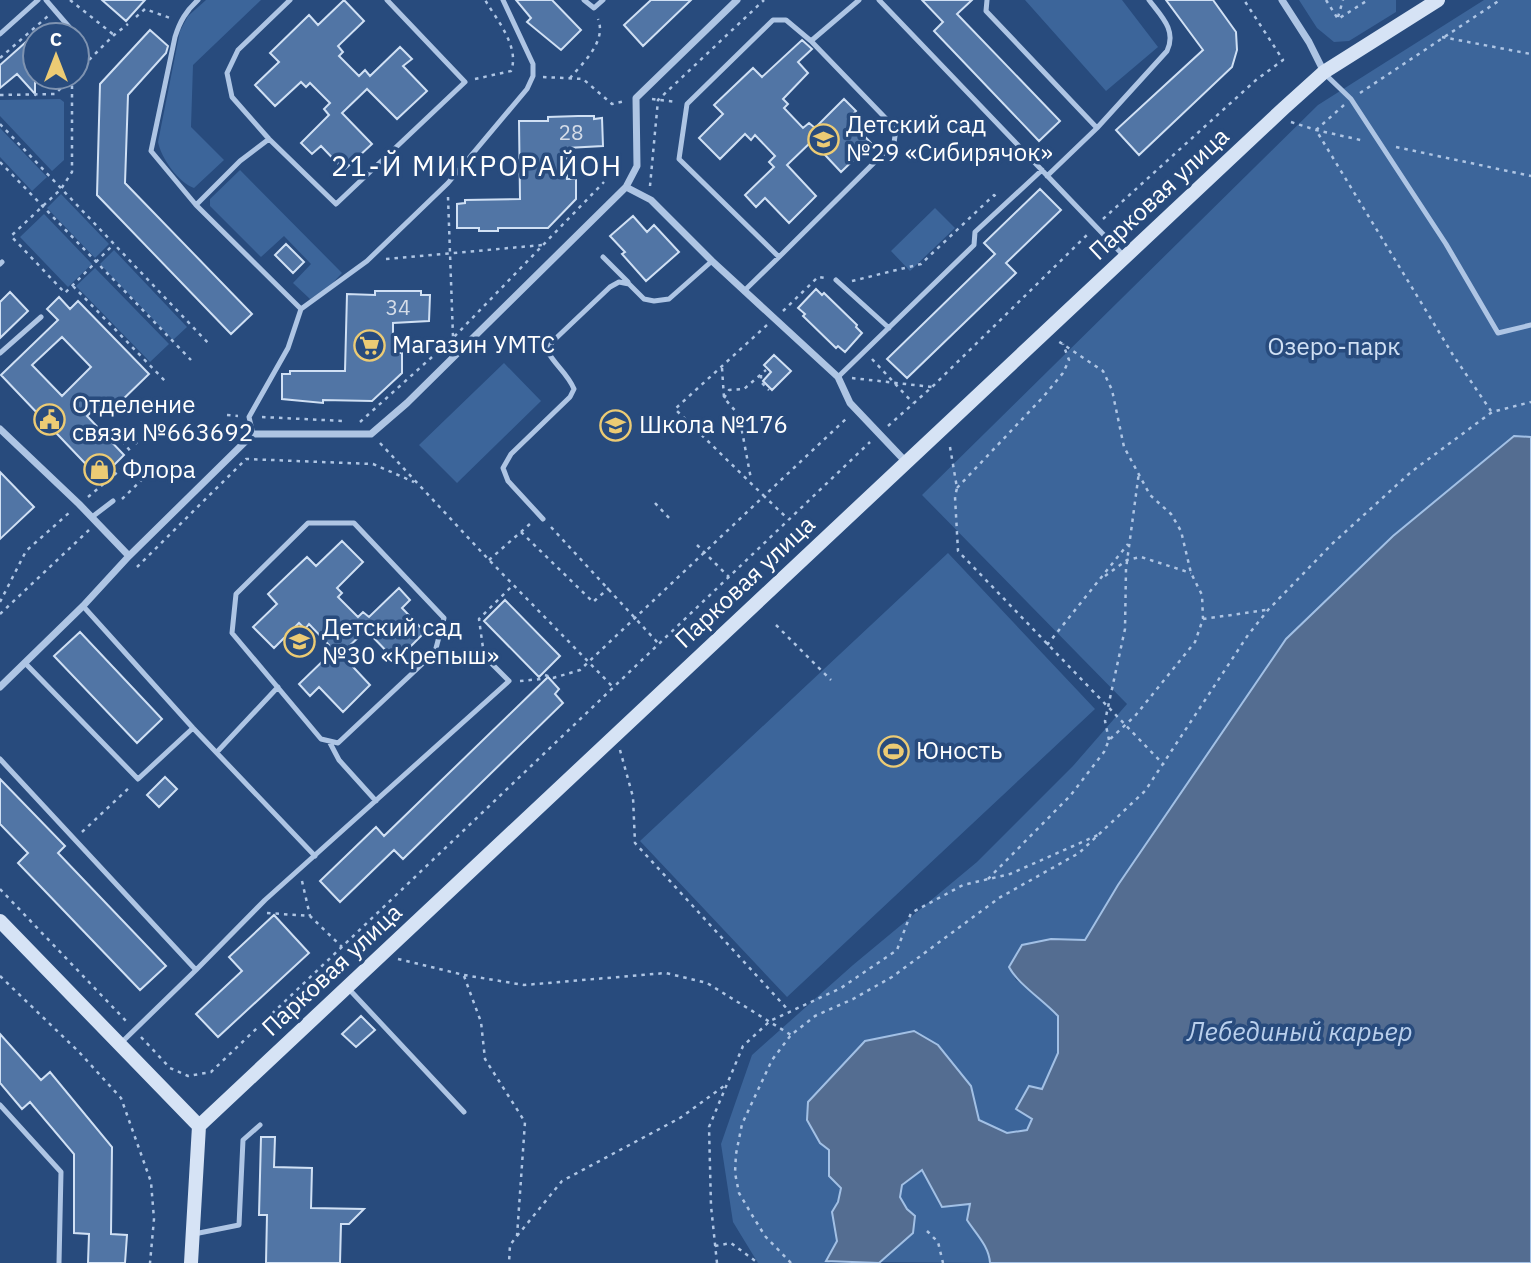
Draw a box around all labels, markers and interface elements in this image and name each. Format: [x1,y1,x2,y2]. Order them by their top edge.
north arrow [21,21,91,91]
text: С [50,27,62,51]
place label: Детский сад №29 «Сибирячок» [846,108,1053,168]
house number: 28 [558,118,584,146]
street label: Парковая улица [1081,120,1235,267]
school or university icon: Детский сад №29 «Сибирячок» [806,122,840,156]
district label: 21-Й МИКРОРАЙОН [331,147,623,184]
house number: 34 [385,293,411,321]
supermarket icon: Магазин УМТС [352,328,386,362]
place label: Магазин УМТС [392,328,555,360]
park label: Озеро-парк [1267,330,1401,362]
place label: Отделение связи №663692 [72,388,253,448]
public building icon: Отделение связи №663692 [32,402,66,436]
school or university icon: Школа №176 [599,408,633,442]
place label: Школа №176 [639,408,788,440]
shop icon: Флора [82,453,116,487]
place label: Флора [122,453,196,485]
street label: Парковая улица [667,508,821,655]
place label: Детский сад №30 «Крепыш» [322,611,499,671]
school or university icon: Детский сад №30 «Крепыш» [282,625,316,659]
sports icon: Юность [876,734,910,768]
place label: Юность [916,734,1003,766]
street label: Парковая улица [254,896,408,1043]
water label: Лебединый карьер [1185,1014,1413,1048]

